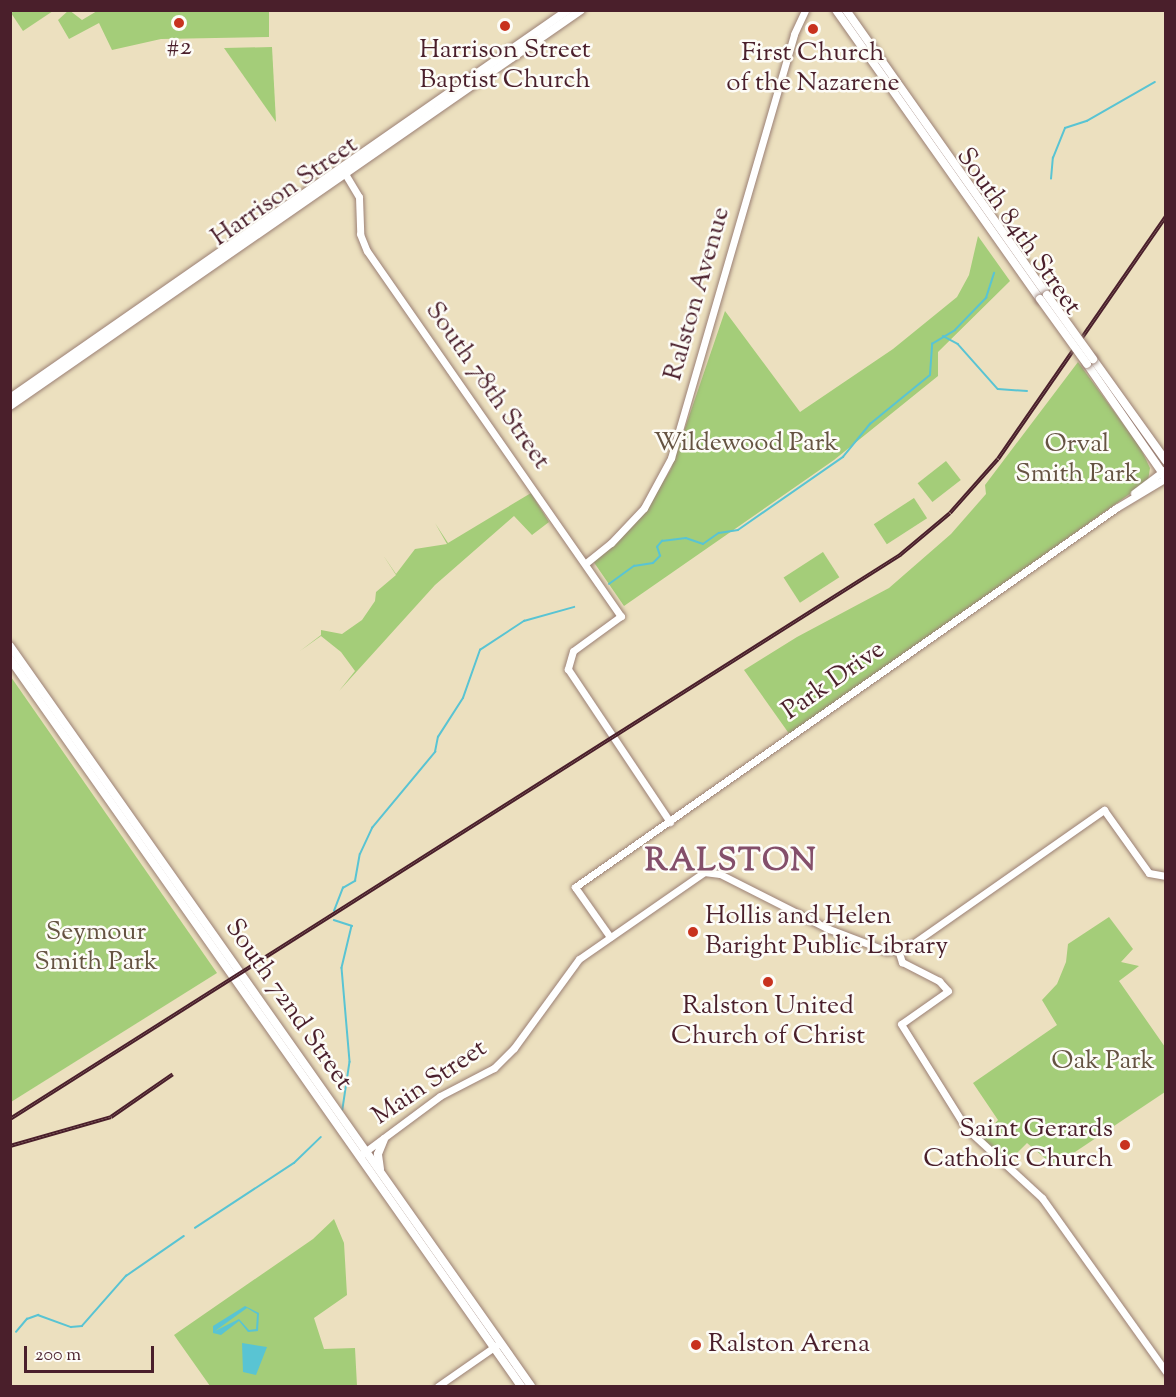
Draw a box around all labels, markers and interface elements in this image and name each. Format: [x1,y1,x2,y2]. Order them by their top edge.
marker: #2 [172,16,186,30]
marker: Harrison Street Baptist Church [498,19,512,33]
marker: First Church of the Nazarene [806,22,820,36]
place label: #2 [166,32,192,64]
place label: Harrison Street Baptist Church [419,35,591,96]
place label: First Church of the Nazarene [726,38,900,100]
street label: Harrison Street [206,130,364,254]
street label: South 84th Street [949,142,1087,322]
street label: Ralston Avenue [658,204,738,384]
street label: South 78th Street [418,296,556,476]
park label: Wildewood Park [654,428,838,460]
park label: Orval Smith Park [1015,429,1139,490]
street label: Park Drive [777,634,891,728]
district label: RALSTON [645,843,817,881]
place label: Hollis and Helen Baright Public Library [705,901,948,963]
street label: South 72nd Street [217,913,359,1097]
park label: Seymour Smith Park [34,917,158,978]
marker: Hollis and Helen Baright Public Library [686,925,700,939]
marker: Ralston United Church of Christ [761,975,775,989]
place label: Ralston United Church of Christ [671,991,865,1052]
street label: Main Street [367,1033,493,1133]
park label: Oak Park [1051,1046,1155,1078]
place label: Saint Gerards Catholic Church [923,1114,1113,1176]
marker: Saint Gerards Catholic Church [1118,1138,1132,1152]
place label: Ralston Arena [708,1329,870,1361]
scale bar [27,1334,158,1372]
marker: Ralston Arena [689,1338,703,1352]
text: 200 m [35,1343,81,1369]

